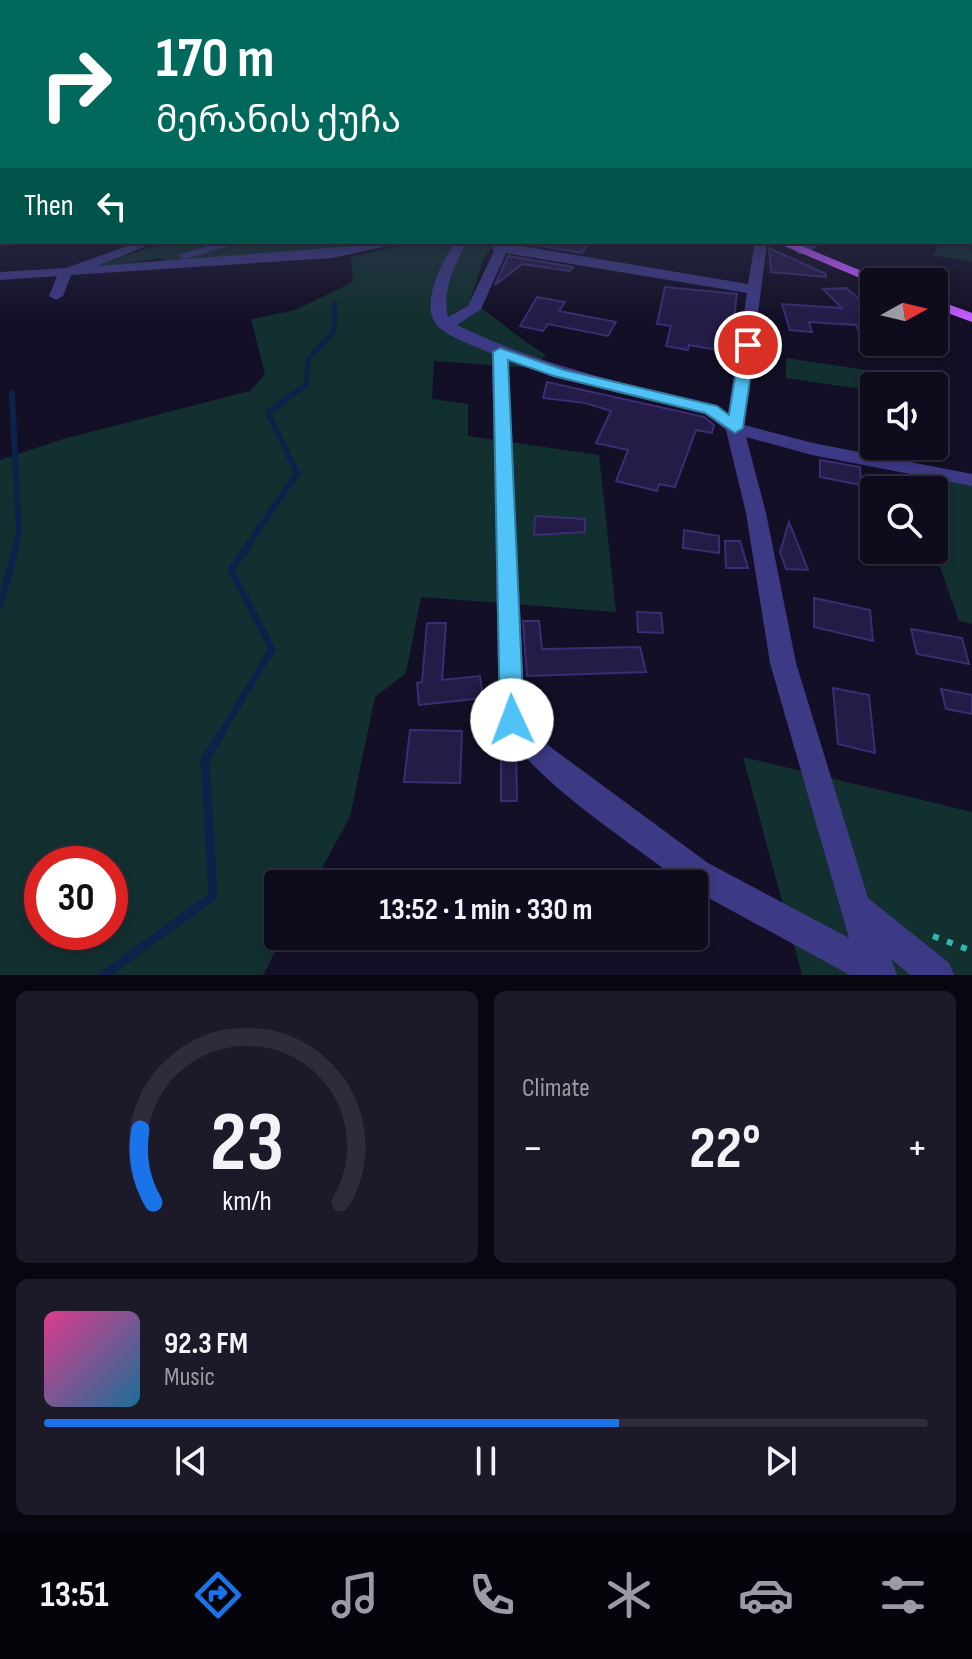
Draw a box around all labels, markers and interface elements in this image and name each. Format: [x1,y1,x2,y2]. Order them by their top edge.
text: 170 m [156,26,274,93]
icon: right [24,32,128,136]
text: მერანის ქუჩა [156,100,401,143]
icon: left [90,184,134,228]
text: Then [24,188,74,224]
north arrow [860,268,948,356]
map controls [860,268,948,564]
pin [714,311,782,379]
icon: arrive [726,323,770,367]
button: sound [860,372,948,460]
button: search [860,476,948,564]
position arrow [470,678,554,762]
speed limit sign: 30 [24,846,128,950]
text: 13:52 · 1 min · 330 m [380,892,592,928]
text: Climate [522,1073,590,1104]
text: 23 [210,1094,284,1194]
text: 22° [689,1113,761,1185]
text: − [522,1122,544,1175]
text: + [906,1122,928,1175]
text: km/h [222,1184,272,1219]
text: 92.3 FM [164,1326,248,1362]
text: Music [164,1362,215,1393]
icon: previous [169,1439,213,1483]
icon: pause [464,1439,508,1483]
icon: next [759,1439,803,1483]
icon: directions [190,1567,246,1623]
icon: music [327,1567,383,1623]
icon: phone [464,1567,520,1623]
icon: climate [601,1567,657,1623]
icon: car [738,1567,794,1623]
icon: filters [875,1567,931,1623]
text: 13:51 [41,1574,109,1617]

